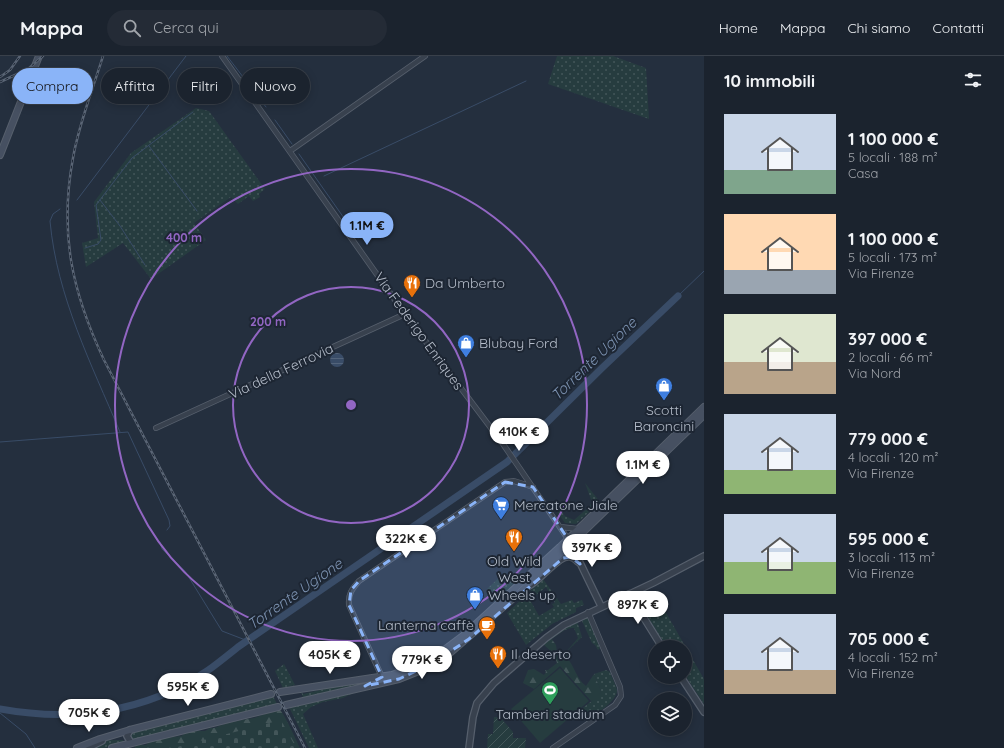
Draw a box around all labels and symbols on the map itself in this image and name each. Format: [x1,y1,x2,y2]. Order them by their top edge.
pin: 1.1M € [334,212,400,246]
text: 400 m [166,230,202,245]
street label: Via Federigo Enriques [370,269,468,393]
restaurant icon: Da Umberto [402,273,422,298]
place label: Da Umberto [425,274,505,292]
water label: Torrente Ugione [547,313,641,404]
text: 200 m [250,314,286,329]
shop icon: Blubay Ford [456,333,476,358]
place label: Blubay Ford [479,334,558,352]
street label: Via della Ferrovia [226,339,336,403]
shop icon: Scotti Baroncini [654,376,674,401]
centre of rings [344,398,358,412]
place label: Scotti Baroncini [634,401,694,435]
pin: 410K € [486,418,552,452]
pin: 1.1M € [610,451,676,485]
supermarket icon: Mercatone Jiale [491,495,511,520]
place label: Mercatone Jiale [514,496,618,514]
pin: 322K € [373,525,439,559]
restaurant icon: Old Wild West [504,527,524,552]
pin: 397K € [559,534,625,568]
place label: Old Wild West [487,552,541,586]
water label: Torrente Ugione [243,553,346,633]
shop icon: Wheels up [465,585,485,610]
place label: Wheels up [488,586,555,604]
pin: 897K € [605,591,671,625]
cafe icon: Lanterna caffè [477,615,497,640]
place label: Lanterna caffè [378,616,474,634]
pin: 405K € [297,641,363,675]
restaurant icon: Il deserto [488,644,508,669]
place label: Il deserto [511,645,571,663]
pin: 779K € [389,646,455,680]
pin: 595K € [155,673,221,707]
sports icon: Tamberi stadium [540,680,560,705]
pin: 705K € [56,699,122,733]
place label: Tamberi stadium [496,705,604,723]

